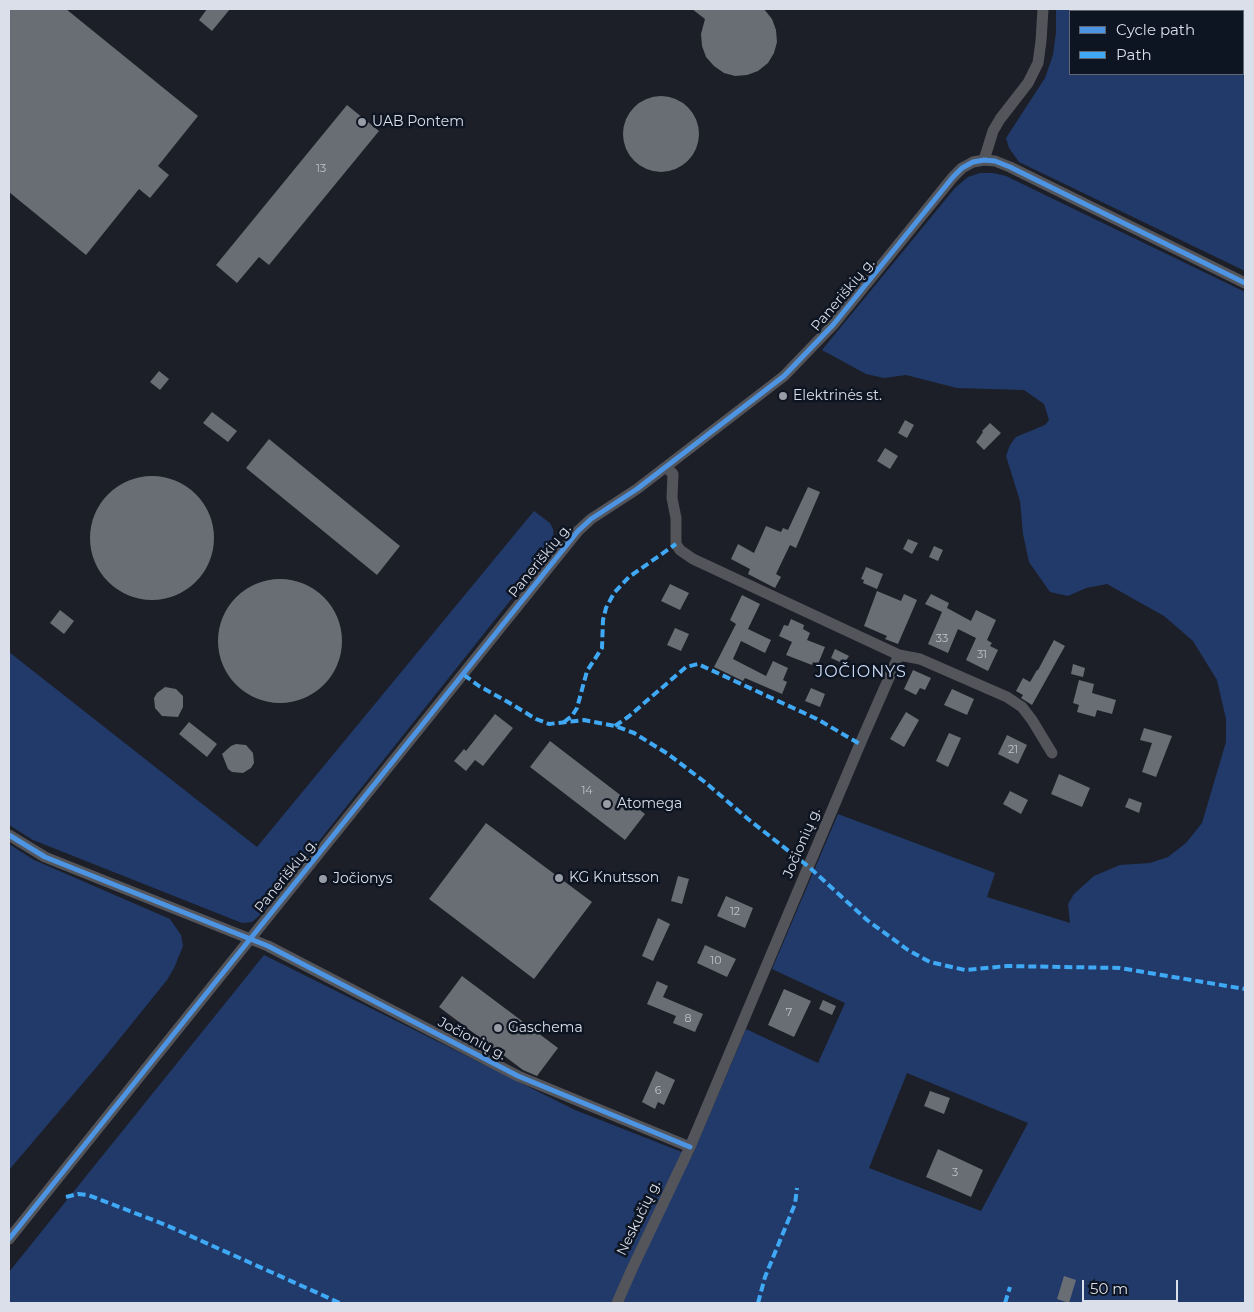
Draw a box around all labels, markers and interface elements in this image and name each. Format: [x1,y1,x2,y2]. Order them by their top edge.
legend [1069,10,1244,75]
text: Cycle path [1116,20,1195,39]
text: Path [1116,45,1152,64]
place label: UAB Pontem [372,114,464,130]
marker: UAB Pontem [356,116,368,128]
house number: 13 [316,162,326,176]
street label: Paneriškių g. [808,255,878,335]
place label: Elektrinės st. [793,388,882,404]
marker: Elektrinės st. [777,390,789,402]
street label: Paneriškių g. [505,521,575,601]
house number: 33 [936,632,948,646]
house number: 31 [977,648,987,662]
district label: JOČIONYS [814,662,908,682]
house number: 21 [1008,743,1018,757]
house number: 14 [581,784,593,798]
place label: Atomega [617,796,682,812]
marker: Atomega [601,798,613,810]
street label: Jočionių g. [780,805,824,881]
street label: Paneriškių g. [251,836,321,916]
place label: KG Knutsson [569,870,659,886]
place label: Jočionys [333,871,393,887]
marker: KG Knutsson [553,872,565,884]
marker: Jočionys [317,873,329,885]
house number: 12 [730,905,740,919]
house number: 10 [710,954,722,968]
house number: 7 [786,1006,792,1020]
house number: 8 [684,1012,692,1026]
street label: Jočionių g. [435,1014,509,1064]
place label: Gaschema [508,1020,583,1036]
marker: Gaschema [492,1022,504,1034]
house number: 6 [655,1084,661,1098]
house number: 3 [952,1166,958,1180]
street label: Neskučių g. [614,1178,664,1258]
scale bar [1084,1270,1180,1302]
text: 50 m [1090,1279,1128,1298]

